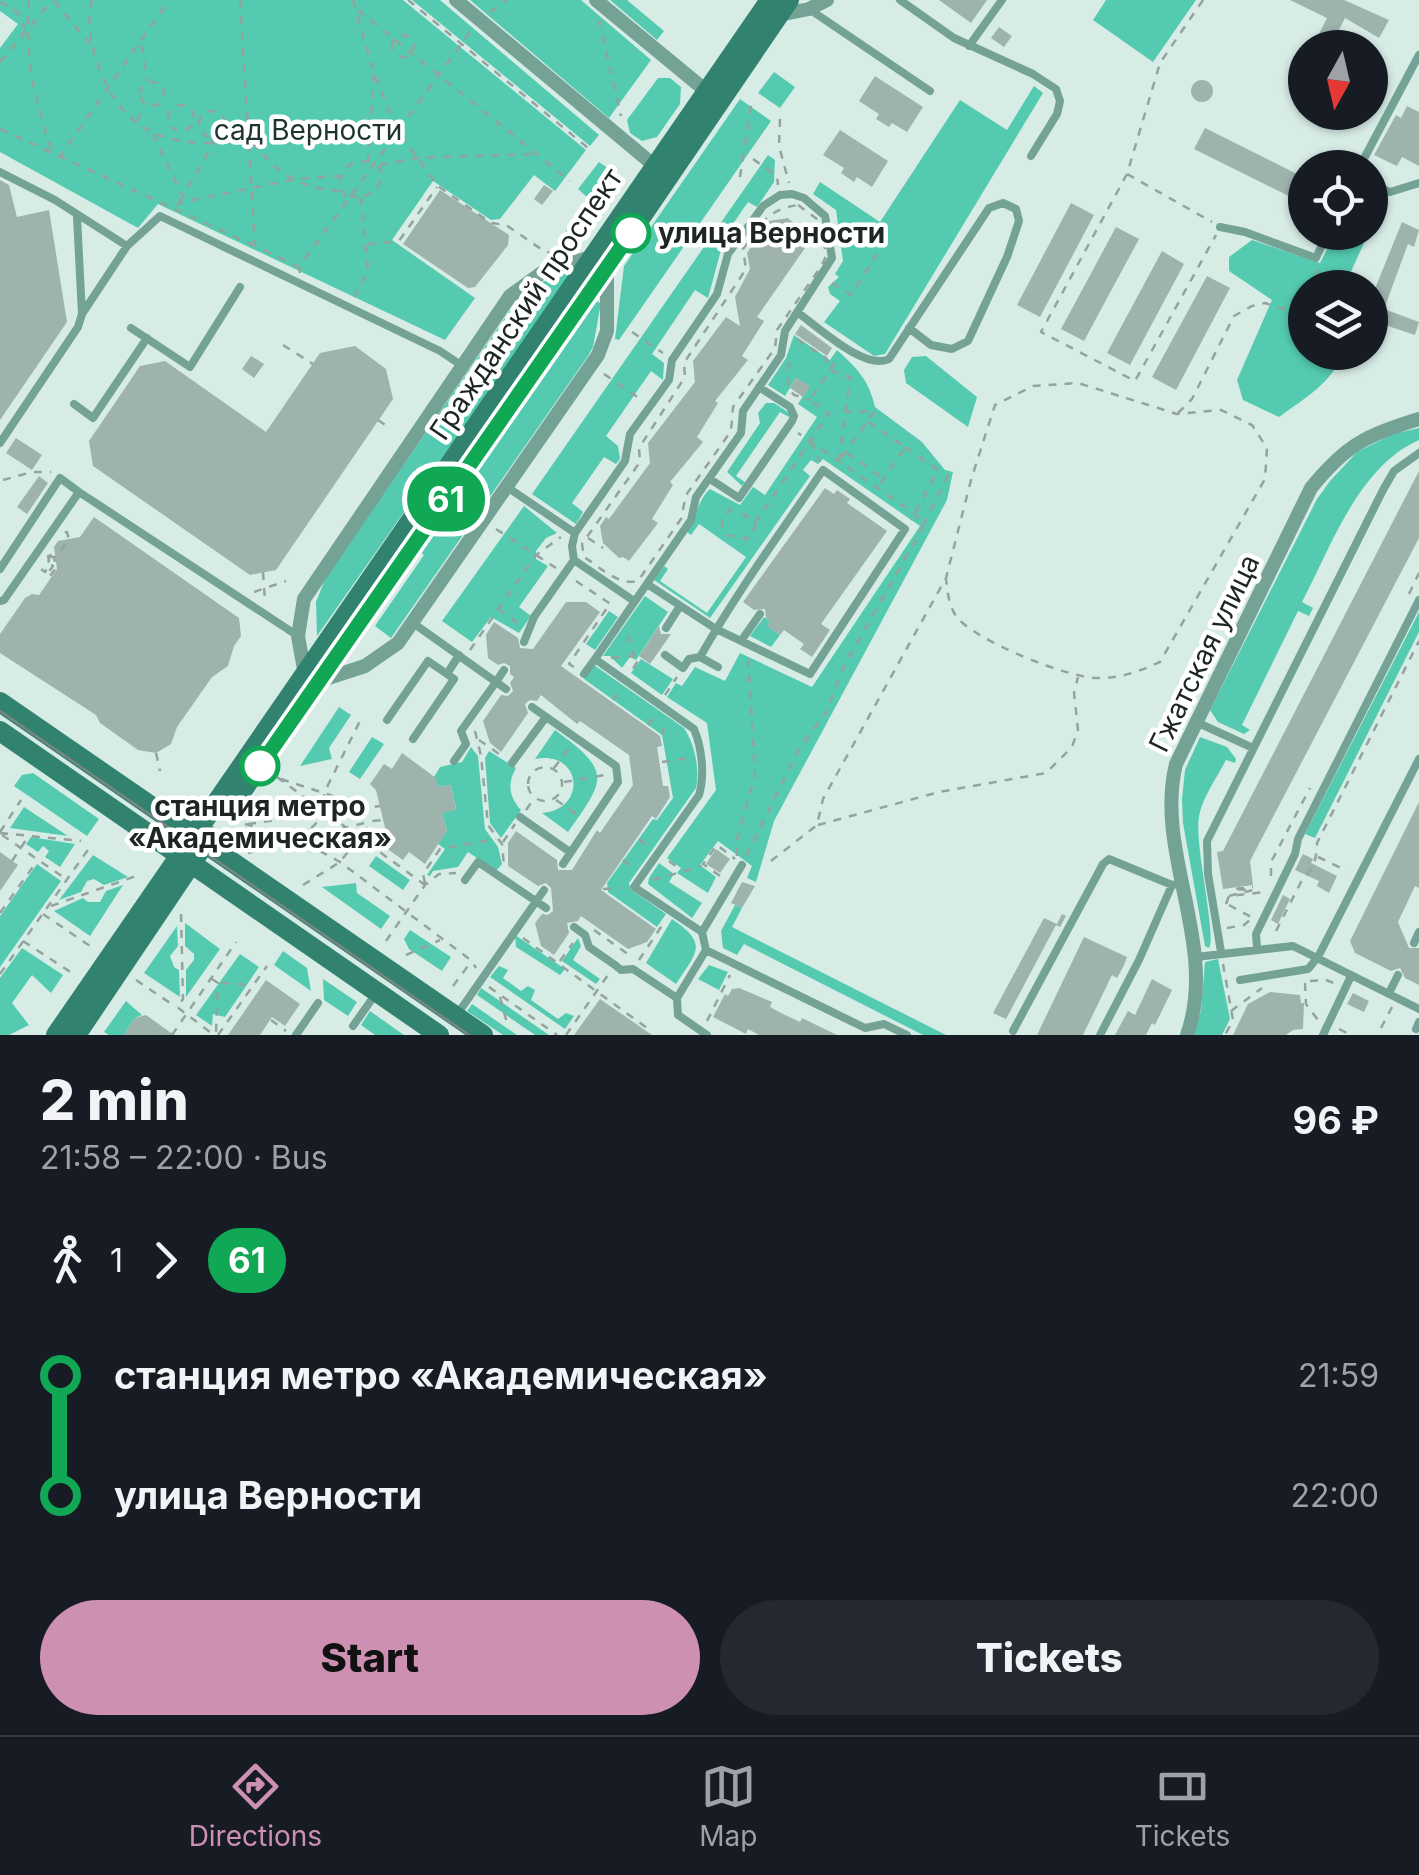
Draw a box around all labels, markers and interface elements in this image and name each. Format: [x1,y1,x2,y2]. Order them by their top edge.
north arrow [1288,30,1388,130]
map controls [1288,30,1388,370]
park label: сад Верности [214,113,402,147]
button: locate [1288,150,1388,250]
street label: Гражданский проспект [422,162,630,446]
marker: улица Верности [612,214,650,252]
place label: улица Верности [658,216,885,250]
button: layers [1288,270,1388,370]
line badge: 61 [401,466,491,532]
text: 61 [427,478,465,520]
street label: Гжатская улица [1142,549,1266,757]
marker: станция метро «Академическая» [241,747,279,785]
place label: станция метро «Академическая» [128,789,392,855]
text: 2 min [40,1067,189,1133]
text: 96 ₽ [1292,1097,1379,1143]
text: 21:58 – 22:00 · Bus [40,1138,328,1177]
icon: walk [40,1233,95,1288]
icon: forward [138,1233,193,1288]
text: 61 [228,1239,266,1281]
text: 1 [110,1241,123,1280]
text: станция метро «Академическая» [114,1352,768,1398]
text: 21:59 [1298,1356,1379,1395]
text: улица Верности [114,1472,422,1518]
text: 22:00 [1290,1476,1379,1515]
button: Start [40,1600,700,1715]
button: Tickets [720,1600,1379,1715]
tab: Directions [189,1759,322,1853]
tab: Map [699,1759,758,1853]
tab: Tickets [1135,1759,1230,1853]

